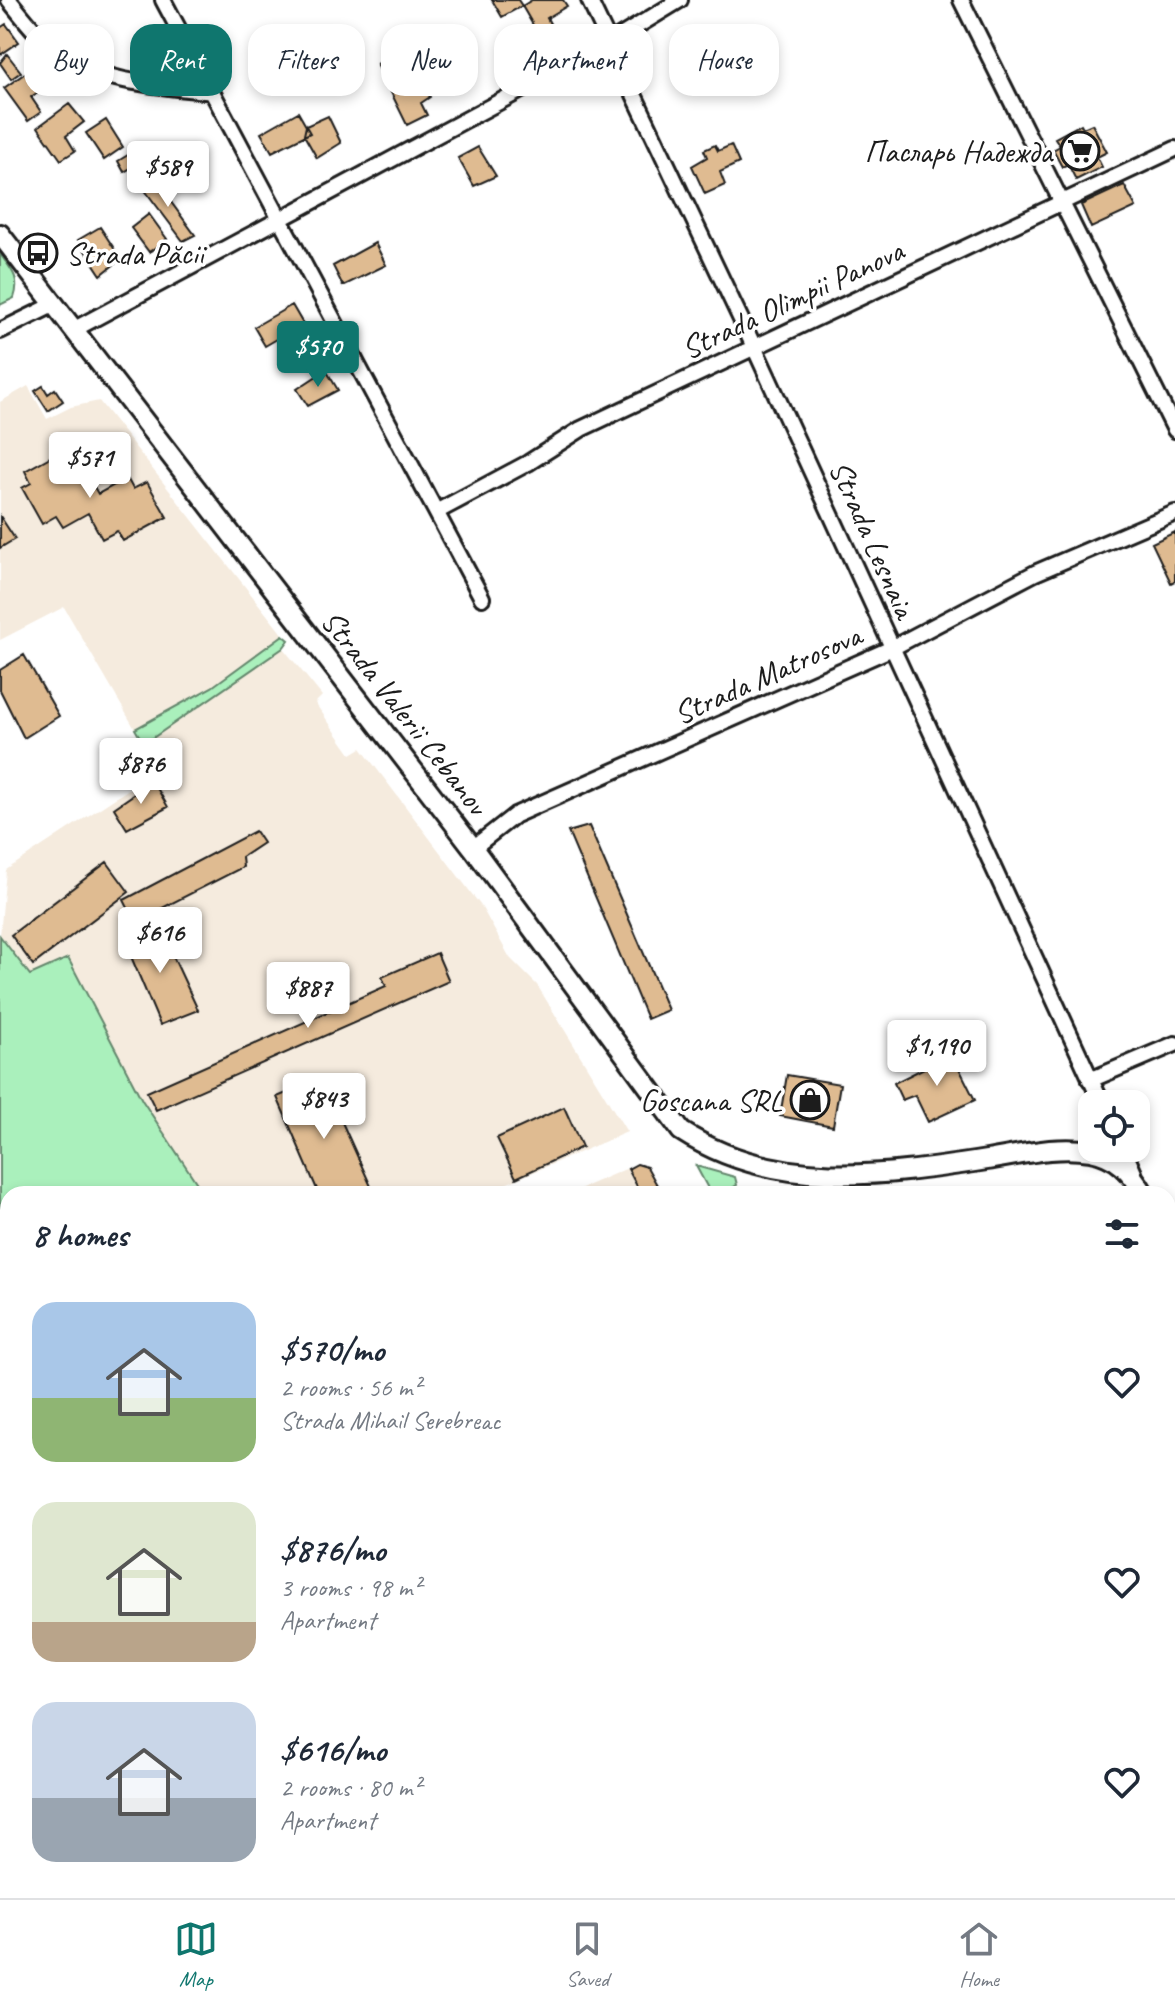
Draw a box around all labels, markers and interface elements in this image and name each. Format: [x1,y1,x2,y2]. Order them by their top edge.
chip: Buy [24,24,114,96]
chip: Rent [130,24,232,96]
chip: Filters [248,24,365,96]
chip: New [381,24,478,96]
chip: Apartment [494,24,653,96]
chip: House [669,24,779,96]
supermarket icon: Пасларь Надежда [1059,130,1101,172]
place label: Пасларь Надежда [864,131,1054,172]
pin: $589 [121,141,215,209]
text: $589 [145,150,191,183]
street label: Strada Olimpii Panova [675,229,912,369]
bus stop icon: Strada Păcii [17,232,59,274]
place label: Strada Păcii [66,233,208,274]
pin: $570 [271,321,365,389]
text: $570 [295,330,341,363]
pin: $571 [43,432,137,500]
text: $571 [67,441,113,474]
street label: Strada Lesnaia [820,454,927,627]
street label: Strada Valerii Cebanov [312,602,499,825]
street label: Strada Matrosova [667,614,870,734]
pin: $876 [94,738,188,806]
text: $876 [117,747,165,780]
pin: $616 [113,907,207,975]
text: $616 [136,916,184,949]
pin: $887 [261,962,355,1030]
text: $887 [285,971,331,1004]
pin: $1,190 [872,1020,1002,1088]
text: $1,190 [905,1029,969,1062]
pin: $843 [277,1073,371,1141]
shop icon: Goscana SRL [789,1079,831,1121]
place label: Goscana SRL [640,1080,782,1121]
text: $843 [301,1082,347,1115]
map controls [1078,1090,1150,1162]
button: locate [1078,1090,1150,1162]
icon: filters [1100,1212,1144,1256]
text: 8 homes [32,1213,128,1256]
text: $570/mo [280,1328,384,1371]
icon: home [96,1334,192,1430]
icon: heart [1100,1360,1144,1404]
text: 2 rooms · 56 m² [280,1371,421,1404]
text: Strada Mihail Serebreac [280,1404,500,1437]
text: $876/mo [280,1528,385,1571]
icon: home [96,1534,192,1630]
icon: heart [1100,1560,1144,1604]
text: 3 rooms · 98 m² [280,1571,421,1604]
text: Apartment [280,1604,376,1637]
text: $616/mo [280,1728,386,1771]
icon: home [96,1734,192,1830]
icon: heart [1100,1760,1144,1804]
text: 2 rooms · 80 m² [280,1771,421,1804]
text: Apartment [280,1804,376,1837]
tab: Map [174,1917,218,1993]
tab: Saved [565,1917,609,1993]
tab: Home [957,1917,1001,1993]

